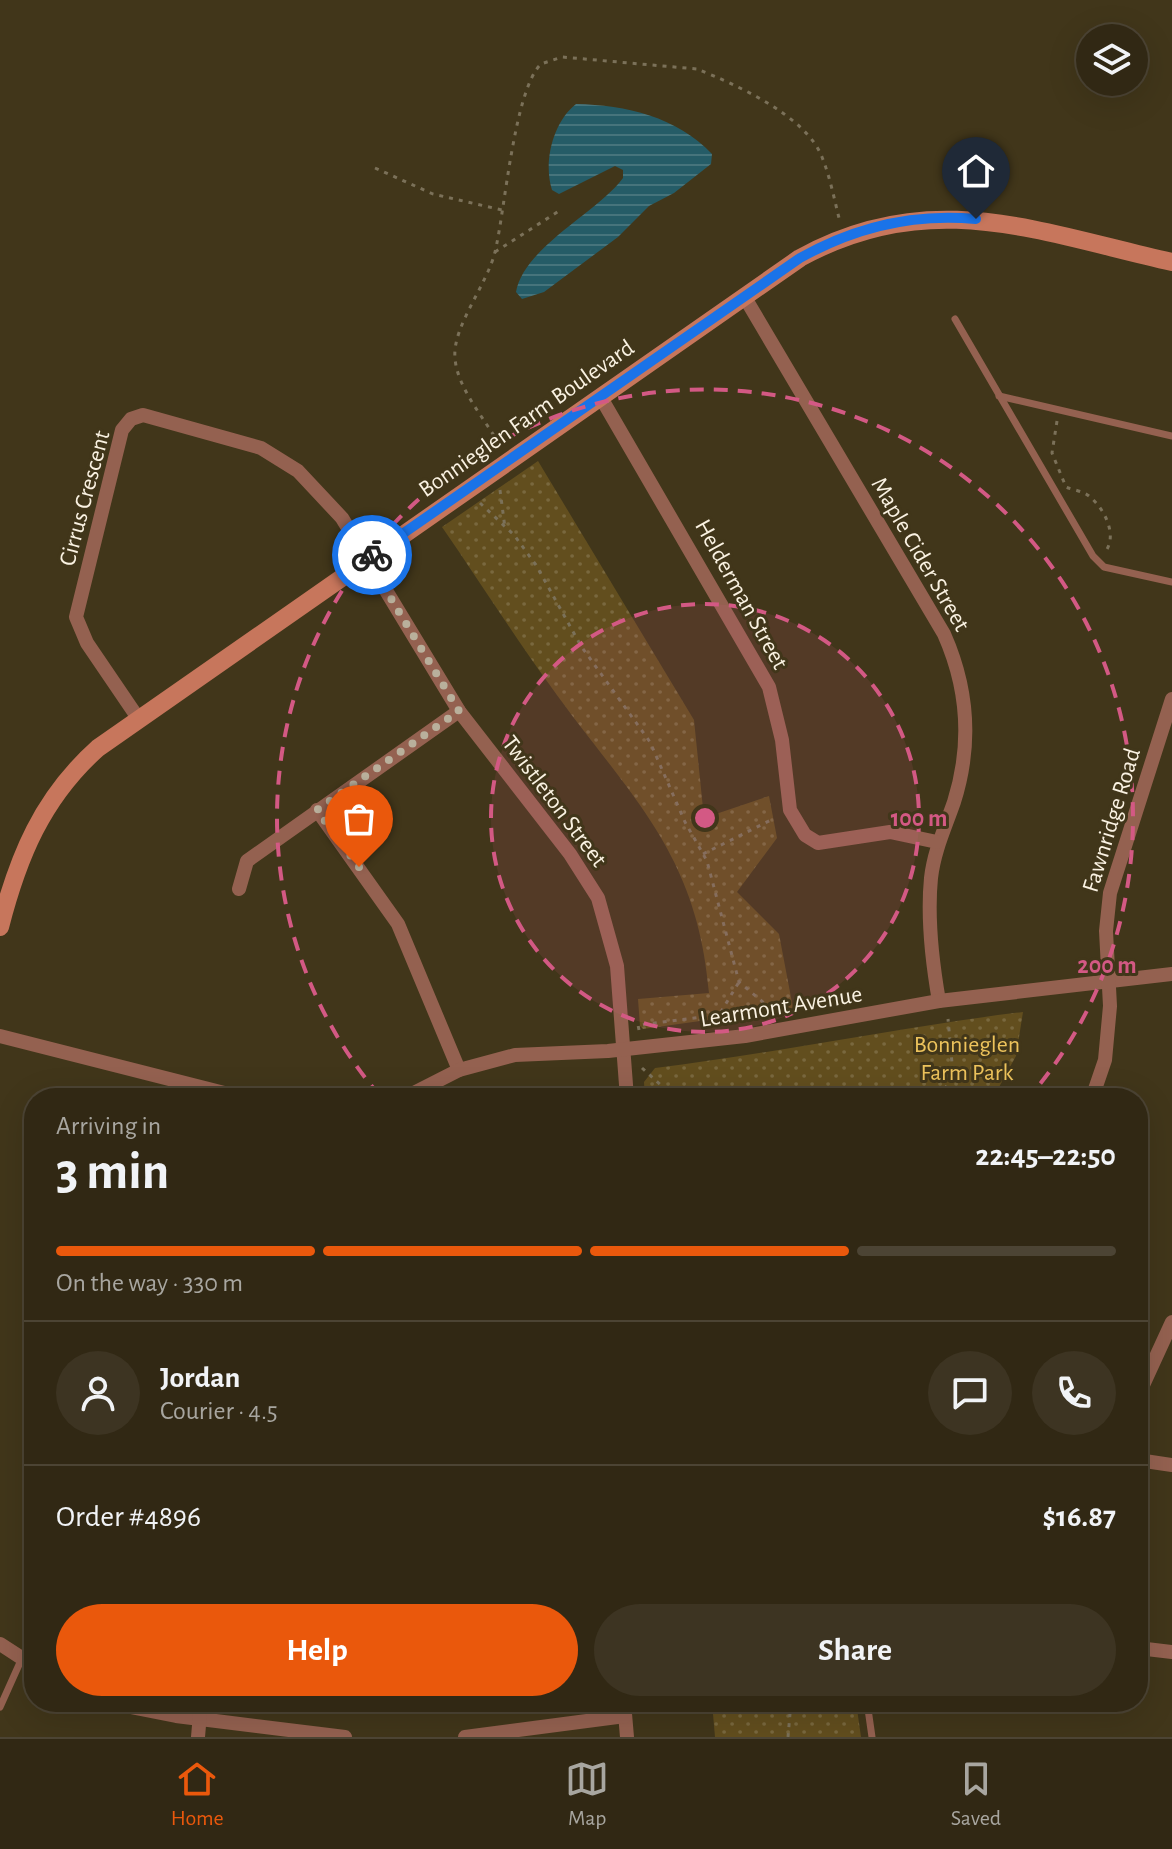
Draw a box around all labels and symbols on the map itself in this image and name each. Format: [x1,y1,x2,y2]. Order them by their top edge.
pin [942,137,1010,219]
street label: Bonnieglen Farm Boulevard [415,335,638,502]
street label: Cirrus Crescent [55,428,115,568]
street label: Maple Cider Street [867,474,974,636]
courier [332,515,412,595]
street label: Helderman Street [690,516,792,674]
street label: Twistleton Street [497,732,611,872]
street label: Fawnridge Road [1079,745,1145,895]
pin [325,785,393,867]
centre of rings [691,804,719,832]
text: 100 m [891,807,947,831]
text: 200 m [1077,954,1137,978]
street label: Learmont Avenue [698,982,864,1032]
park label: Bonnieglen Farm Park [914,1033,1020,1085]

